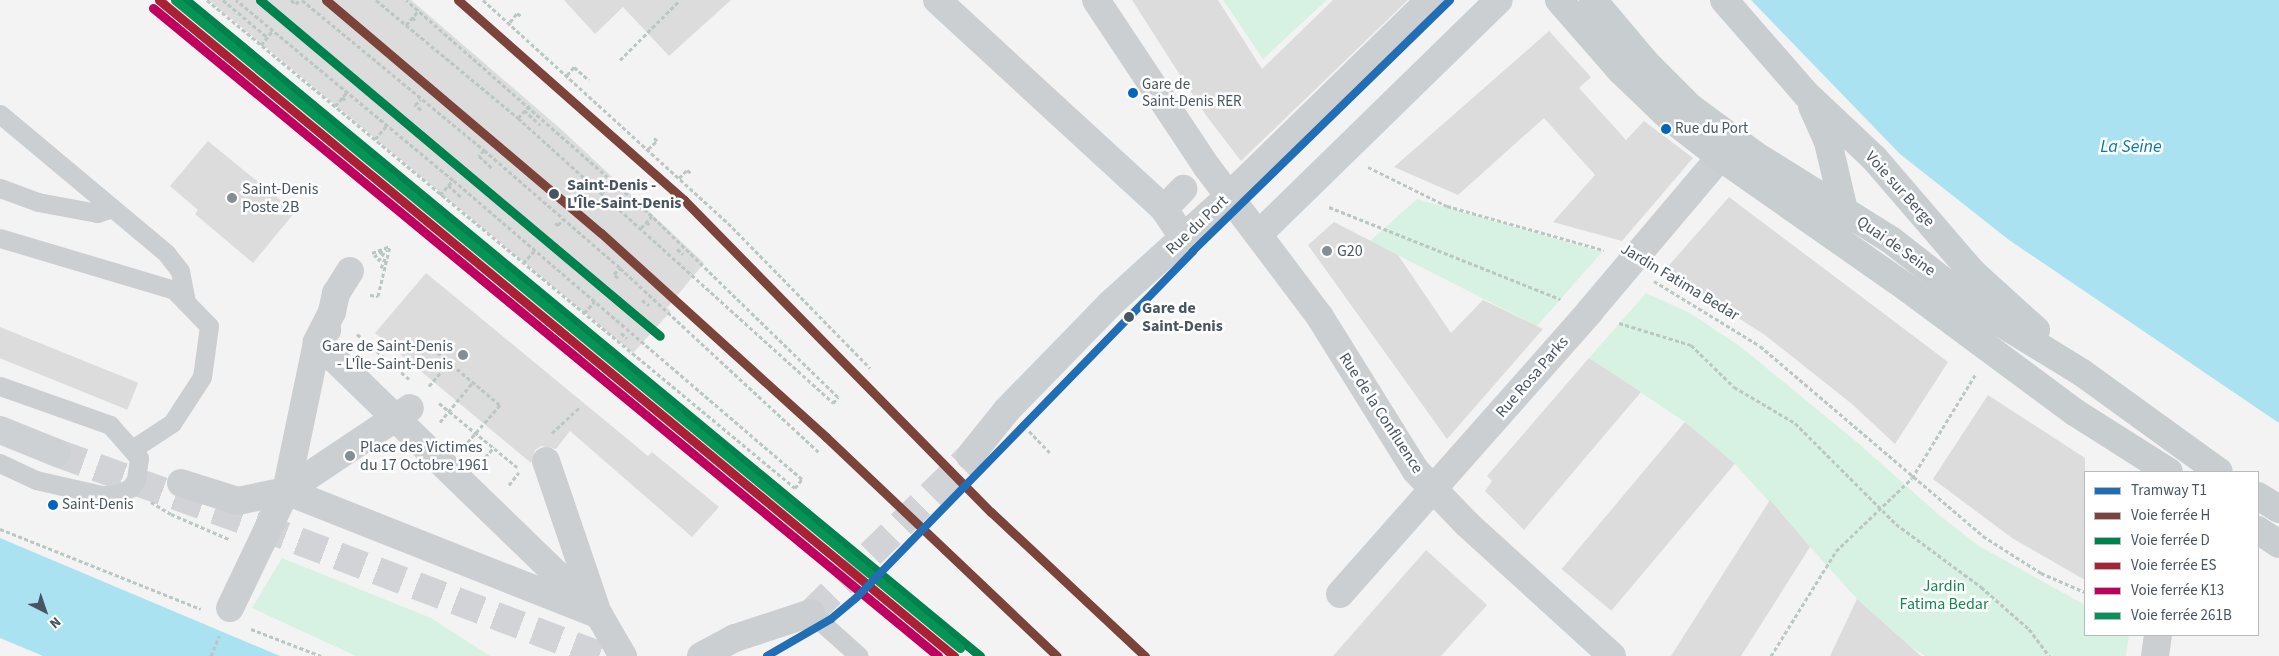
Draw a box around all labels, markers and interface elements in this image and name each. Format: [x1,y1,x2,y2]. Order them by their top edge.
place label: Gare de Saint-Denis RER [1142,75,1242,110]
marker: Gare de Saint-Denis RER [1128,88,1138,98]
place label: Rue du Port [1675,120,1748,138]
marker: Rue du Port [1661,124,1671,134]
water label: La Seine [2100,136,2162,158]
street label: Voie sur Berge [1861,147,1939,231]
place label: Saint-Denis - L'Île-Saint-Denis [567,175,681,213]
place label: Saint-Denis Poste 2B [242,179,318,217]
marker: Saint-Denis - L'Île-Saint-Denis [545,185,563,203]
street label: Rue du Port [1162,191,1232,259]
marker: Saint-Denis Poste 2B [226,192,238,204]
street label: Quai de Seine [1853,212,1939,280]
street label: Jardin Fatima Bedar [1617,239,1743,325]
place label: G20 [1337,241,1363,261]
marker: G20 [1321,245,1333,257]
place label: Gare de Saint-Denis [1142,298,1223,336]
marker: Gare de Saint-Denis [1120,308,1138,326]
street label: Rue Rosa Parks [1492,333,1572,421]
place label: Gare de Saint-Denis - L'Île-Saint-Denis [322,336,453,374]
marker: Gare de Saint-Denis - L'Île-Saint-Denis [457,349,469,361]
street label: Rue de la Confluence [1335,349,1427,477]
place label: Place des Victimes du 17 Octobre 1961 [360,437,489,475]
marker: Place des Victimes du 17 Octobre 1961 [344,450,356,462]
legend [2084,471,2259,636]
text: Tramway T1 [2131,480,2207,501]
place label: Saint-Denis [62,496,134,514]
marker: Saint-Denis [48,500,58,510]
text: Voie ferrée H [2131,505,2210,526]
text: Voie ferrée D [2131,530,2210,551]
text: Voie ferrée ES [2131,555,2217,576]
park label: Jardin Fatima Bedar [1900,576,1988,614]
text: Voie ferrée K13 [2131,580,2224,601]
north arrow [20,586,70,636]
text: Voie ferrée 261B [2131,605,2232,626]
text: N [45,612,65,633]

